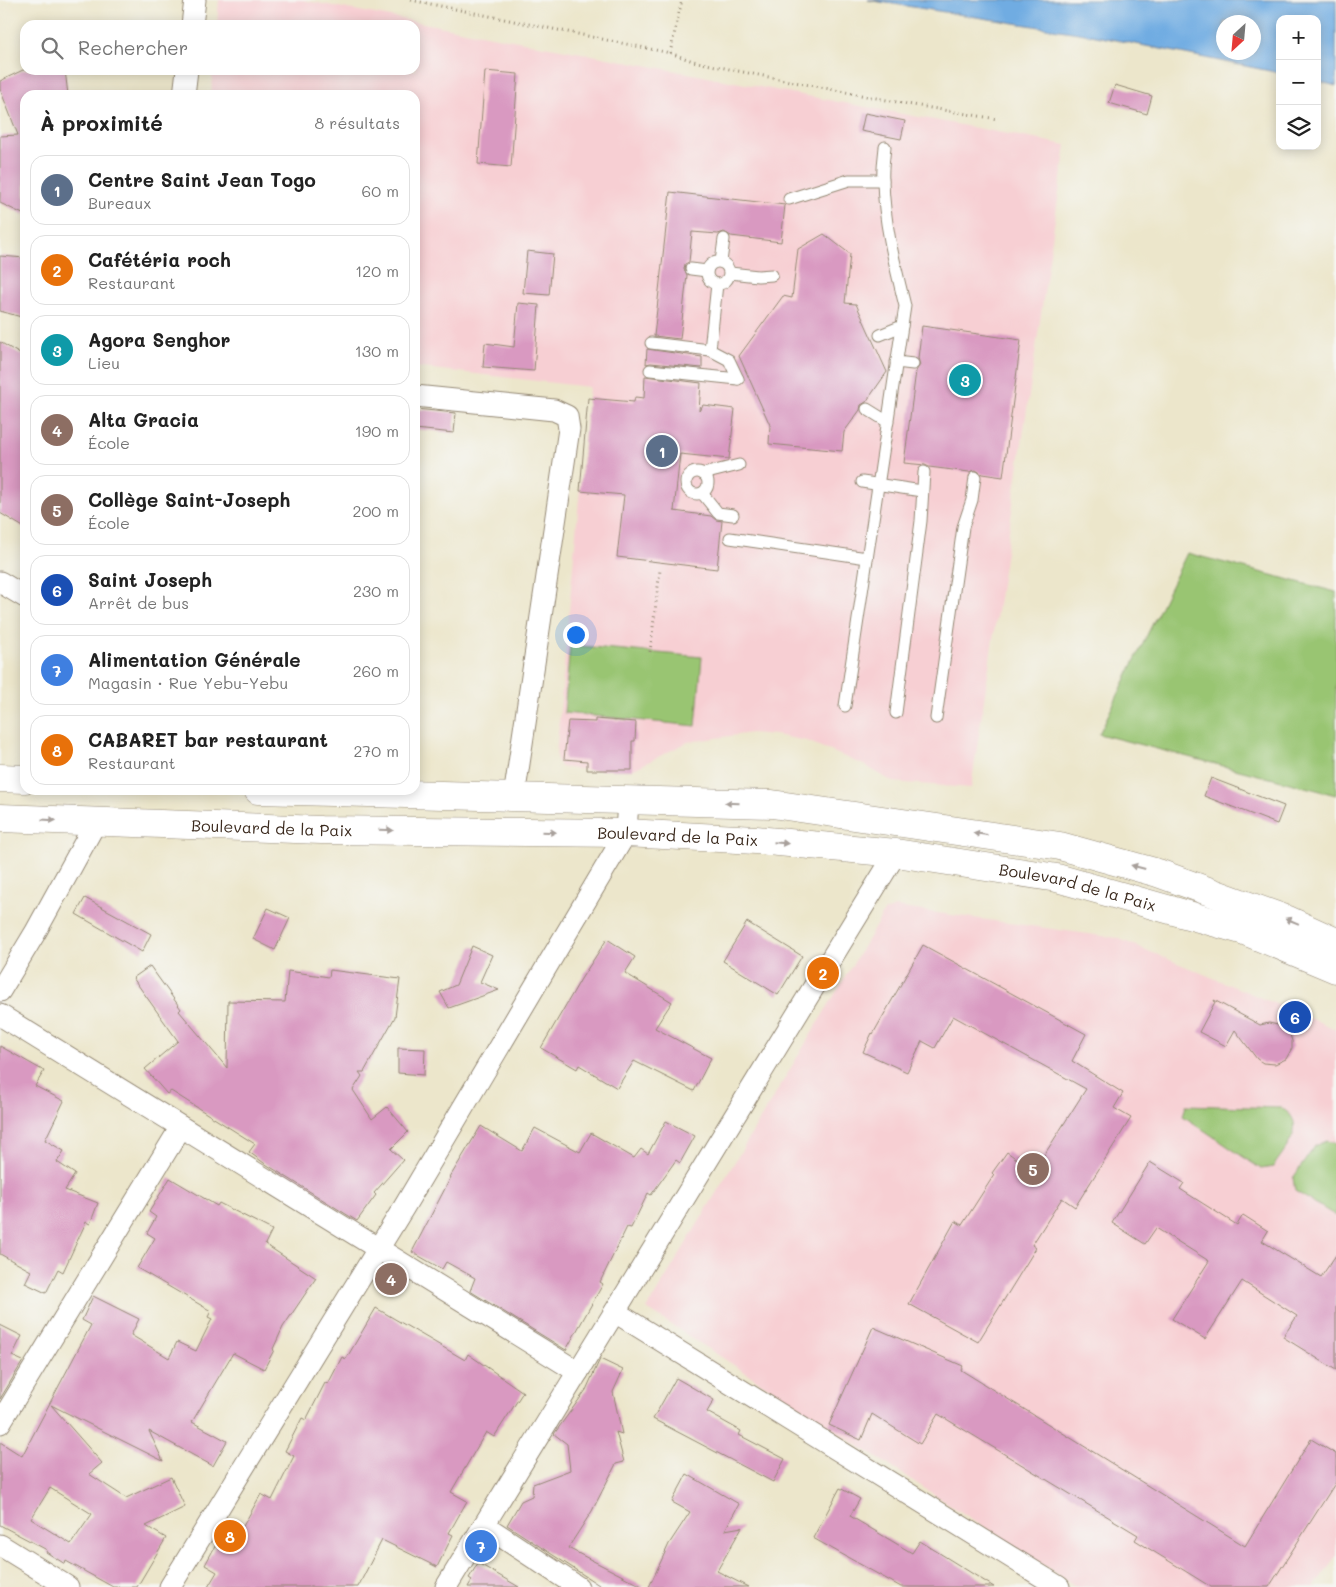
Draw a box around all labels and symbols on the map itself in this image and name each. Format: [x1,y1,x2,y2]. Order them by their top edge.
north arrow [1216,15,1261,60]
pin: 3 [949,361,981,399]
pin: 1 [646,432,678,470]
your location [563,622,589,648]
one-way arrow [724,799,740,807]
street label: Boulevard de la Paix [191,814,352,840]
one-way arrow [41,816,57,824]
street label: Boulevard de la Paix [597,822,759,850]
one-way arrow [378,826,394,834]
one-way arrow [541,828,557,836]
one-way arrow [971,830,987,838]
one-way arrow [773,839,789,847]
street label: Boulevard de la Paix [998,858,1159,915]
one-way arrow [1131,863,1146,871]
one-way arrow [1285,917,1299,925]
pin: 2 [807,954,839,992]
pin: 6 [1279,998,1311,1036]
pin: 5 [1017,1150,1049,1188]
pin: 4 [375,1260,407,1298]
pin: 8 [214,1517,246,1555]
pin: 7 [465,1527,497,1565]

